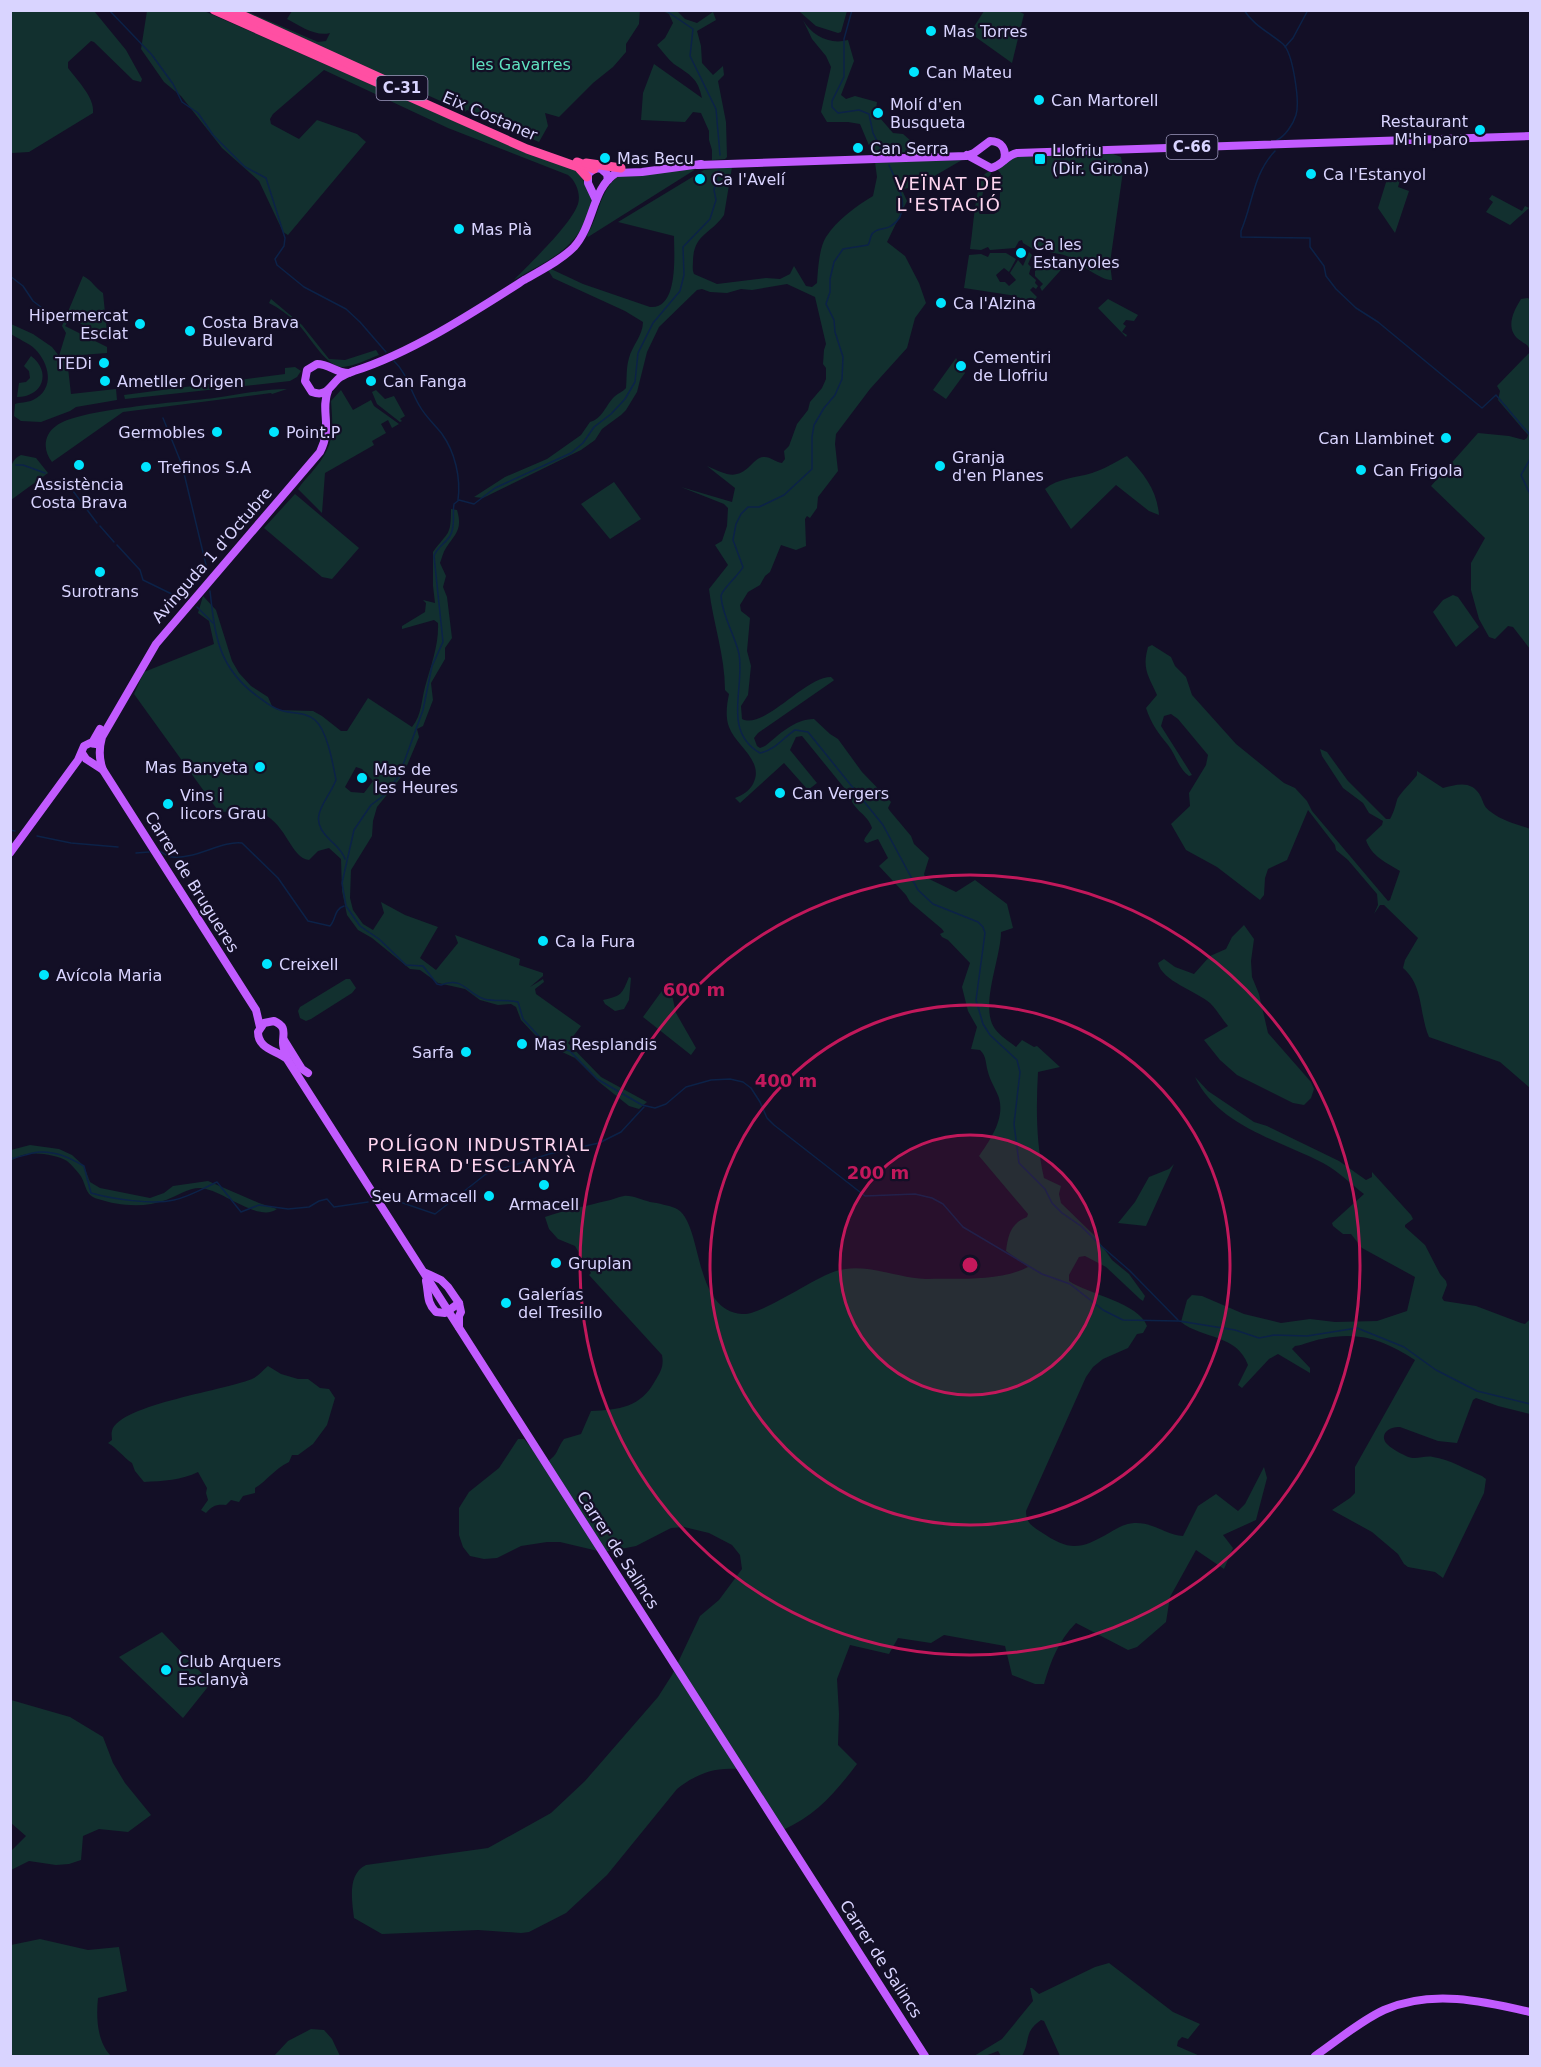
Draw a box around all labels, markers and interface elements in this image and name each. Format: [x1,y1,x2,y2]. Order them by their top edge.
place label: Mas Torres [943,22,1028,41]
marker: Mas Torres [924,24,938,38]
park label: les Gavarres [471,55,571,74]
place label: Can Mateu [926,63,1012,82]
marker: Can Mateu [907,65,921,79]
road number: C-31 [376,76,428,100]
street label: Eix Costaner [440,88,541,145]
place label: Can Martorell [1051,91,1158,110]
marker: Can Martorell [1032,93,1046,107]
place label: Molí d'en Busqueta [890,95,966,132]
marker: Molí d'en Busqueta [871,106,885,120]
place label: Restaurant M'hi paro [1380,112,1468,149]
marker: Restaurant M'hi paro [1473,123,1487,137]
road number: C-66 [1166,135,1218,159]
place label: Can Serra [870,139,949,158]
marker: Can Serra [851,141,865,155]
place label: Llofriu (Dir. Girona) [1052,141,1149,178]
place label: Mas Becu [617,149,694,168]
marker: Mas Becu [598,151,612,165]
marker: Llofriu (Dir. Girona) [1033,152,1047,166]
place label: Ca l'Estanyol [1323,165,1426,184]
marker: Ca l'Estanyol [1304,167,1318,181]
place label: Ca l'Avelí [712,170,786,189]
marker: Ca l'Avelí [693,172,707,186]
district label: VEÏNAT DE L'ESTACIÓ [895,173,1003,215]
place label: Mas Plà [471,220,532,239]
marker: Mas Plà [452,222,466,236]
place label: Ca les Estanyoles [1033,235,1120,272]
marker: Ca les Estanyoles [1014,246,1028,260]
place label: Ca l'Alzina [953,294,1036,313]
marker: Ca l'Alzina [934,296,948,310]
place label: Hipermercat Esclat [29,306,128,343]
place label: Costa Brava Bulevard [202,313,299,350]
marker: Hipermercat Esclat [133,317,147,331]
marker: Costa Brava Bulevard [183,324,197,338]
place label: Cementiri de Llofriu [973,348,1051,385]
place label: TEDi [54,354,92,373]
marker: TEDi [97,356,111,370]
marker: Cementiri de Llofriu [954,359,968,373]
place label: Ametller Origen [117,372,244,391]
place label: Can Fanga [383,372,467,391]
marker: Ametller Origen [98,374,112,388]
marker: Can Fanga [364,374,378,388]
place label: Germobles [118,423,205,442]
place label: Point.P [286,423,341,442]
marker: Germobles [210,425,224,439]
marker: Point.P [267,425,281,439]
place label: Can Llambinet [1318,429,1434,448]
marker: Can Llambinet [1439,431,1453,445]
place label: Granja d'en Planes [952,448,1044,485]
marker: Assistència Costa Brava [72,458,86,472]
place label: Trefinos S.A [157,458,251,477]
marker: Granja d'en Planes [933,459,947,473]
marker: Trefinos S.A [139,460,153,474]
place label: Can Frigola [1373,461,1462,480]
marker: Can Frigola [1354,463,1368,477]
place label: Assistència Costa Brava [30,475,128,512]
street label: Avinguda 1 d'Octubre [148,483,276,627]
marker: Surotrans [93,565,107,579]
place label: Surotrans [61,582,139,601]
place label: Mas Banyeta [145,758,248,777]
marker: Mas Banyeta [253,760,267,774]
place label: Mas de les Heures [374,760,458,797]
marker: Mas de les Heures [355,771,369,785]
place label: Can Vergers [792,784,889,803]
place label: Vins i licors Grau [180,786,266,823]
marker: Can Vergers [773,786,787,800]
marker: Vins i licors Grau [161,797,175,811]
street label: Carrer de Brugueres [141,808,243,956]
place label: Ca la Fura [555,932,635,951]
marker: Ca la Fura [536,934,550,948]
place label: Creixell [279,955,338,974]
marker: Creixell [260,957,274,971]
place label: Avícola Maria [56,966,162,985]
marker: Avícola Maria [37,968,51,982]
text: 600 m [663,979,725,1000]
place label: Mas Resplandis [534,1035,657,1054]
marker: Mas Resplandis [515,1037,529,1051]
place label: Sarfa [412,1043,454,1062]
marker: Sarfa [459,1045,473,1059]
text: 400 m [755,1070,817,1091]
district label: POLÍGON INDUSTRIAL RIERA D'ESCLANYÀ [367,1134,591,1176]
text: 200 m [847,1162,909,1183]
marker: Armacell [537,1178,551,1192]
place label: Seu Armacell [372,1187,477,1206]
marker: Seu Armacell [482,1189,496,1203]
place label: Armacell [509,1195,579,1214]
place label: Gruplan [568,1254,632,1273]
centre of rings [960,1255,980,1275]
marker: Gruplan [549,1256,563,1270]
place label: Galerías del Tresillo [518,1285,602,1322]
marker: Galerías del Tresillo [499,1296,513,1310]
street label: Carrer de Salincs [573,1488,663,1612]
place label: Club Arquers Esclanyà [178,1652,281,1689]
marker: Club Arquers Esclanyà [159,1663,173,1677]
street label: Carrer de Salincs [836,1897,926,2021]

